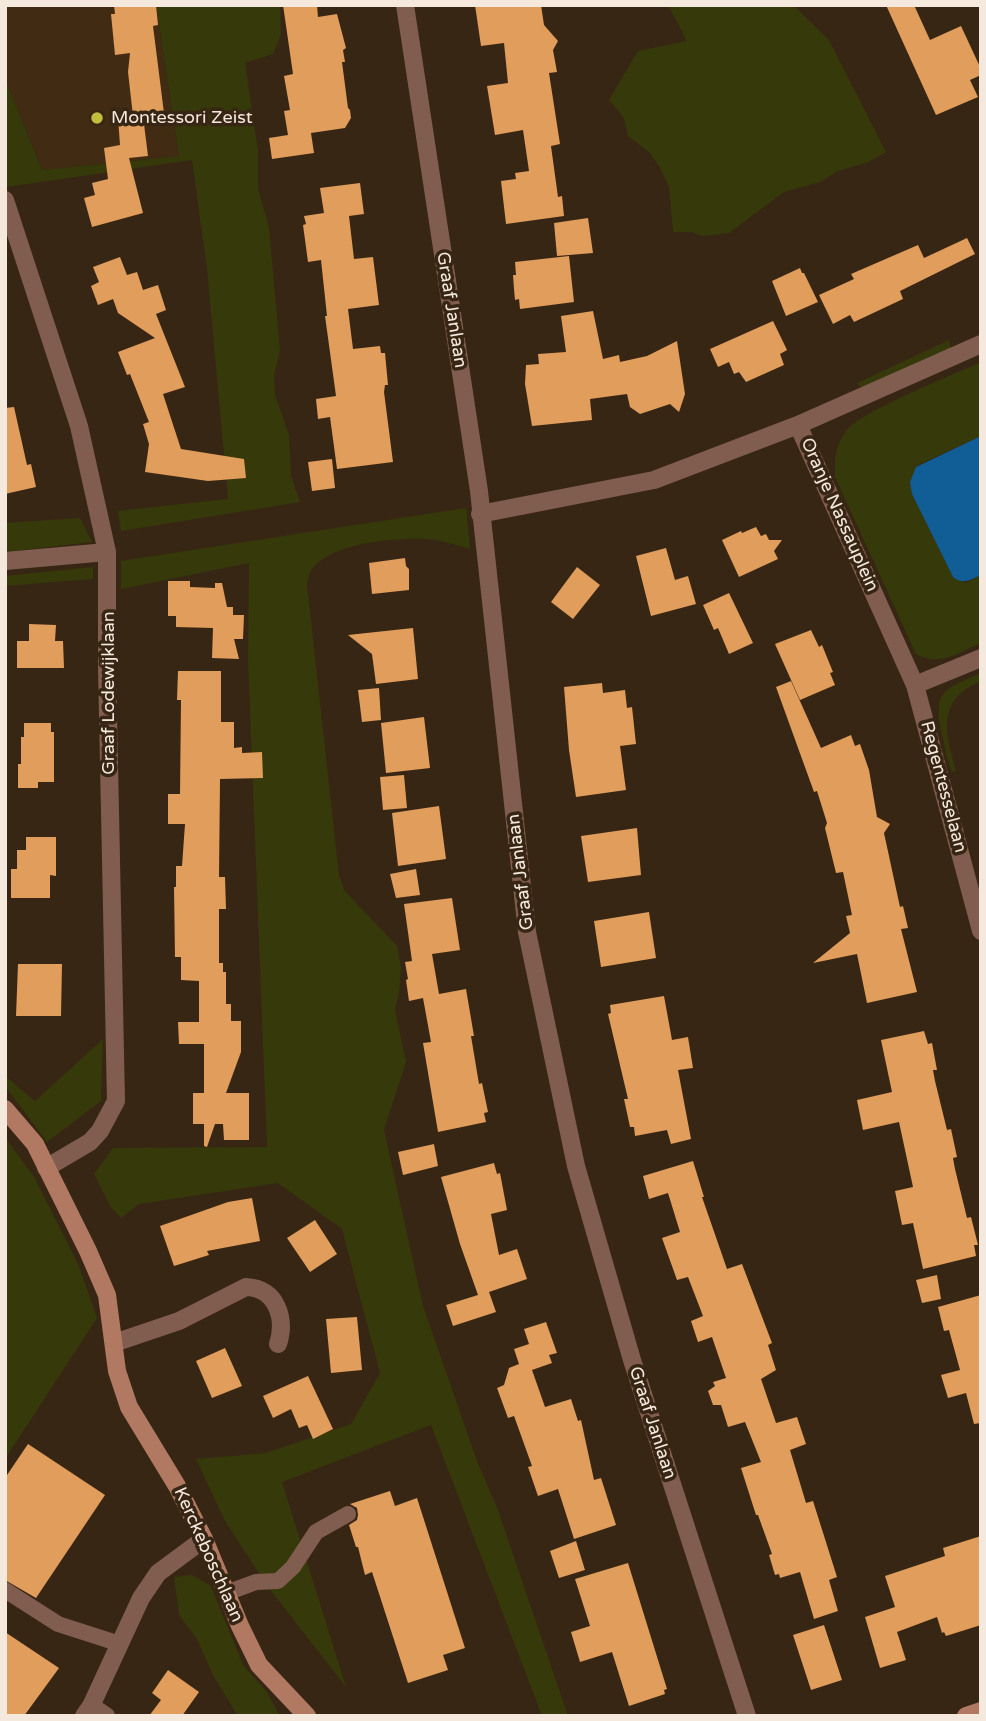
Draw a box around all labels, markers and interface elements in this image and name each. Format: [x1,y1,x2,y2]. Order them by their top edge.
place label: Montessori Zeist [111,107,253,129]
marker: Montessori Zeist [89,110,105,126]
street label: Graaf Janlaan [431,250,471,370]
street label: Oranje Nassauplein [795,435,883,595]
street label: Graaf Lodewijklaan [98,611,120,775]
street label: Regentesselaan [915,719,971,855]
street label: Graaf Janlaan [503,813,539,931]
street label: Graaf Janlaan [624,1364,680,1482]
street label: Kerckeboschlaan [169,1484,247,1626]

